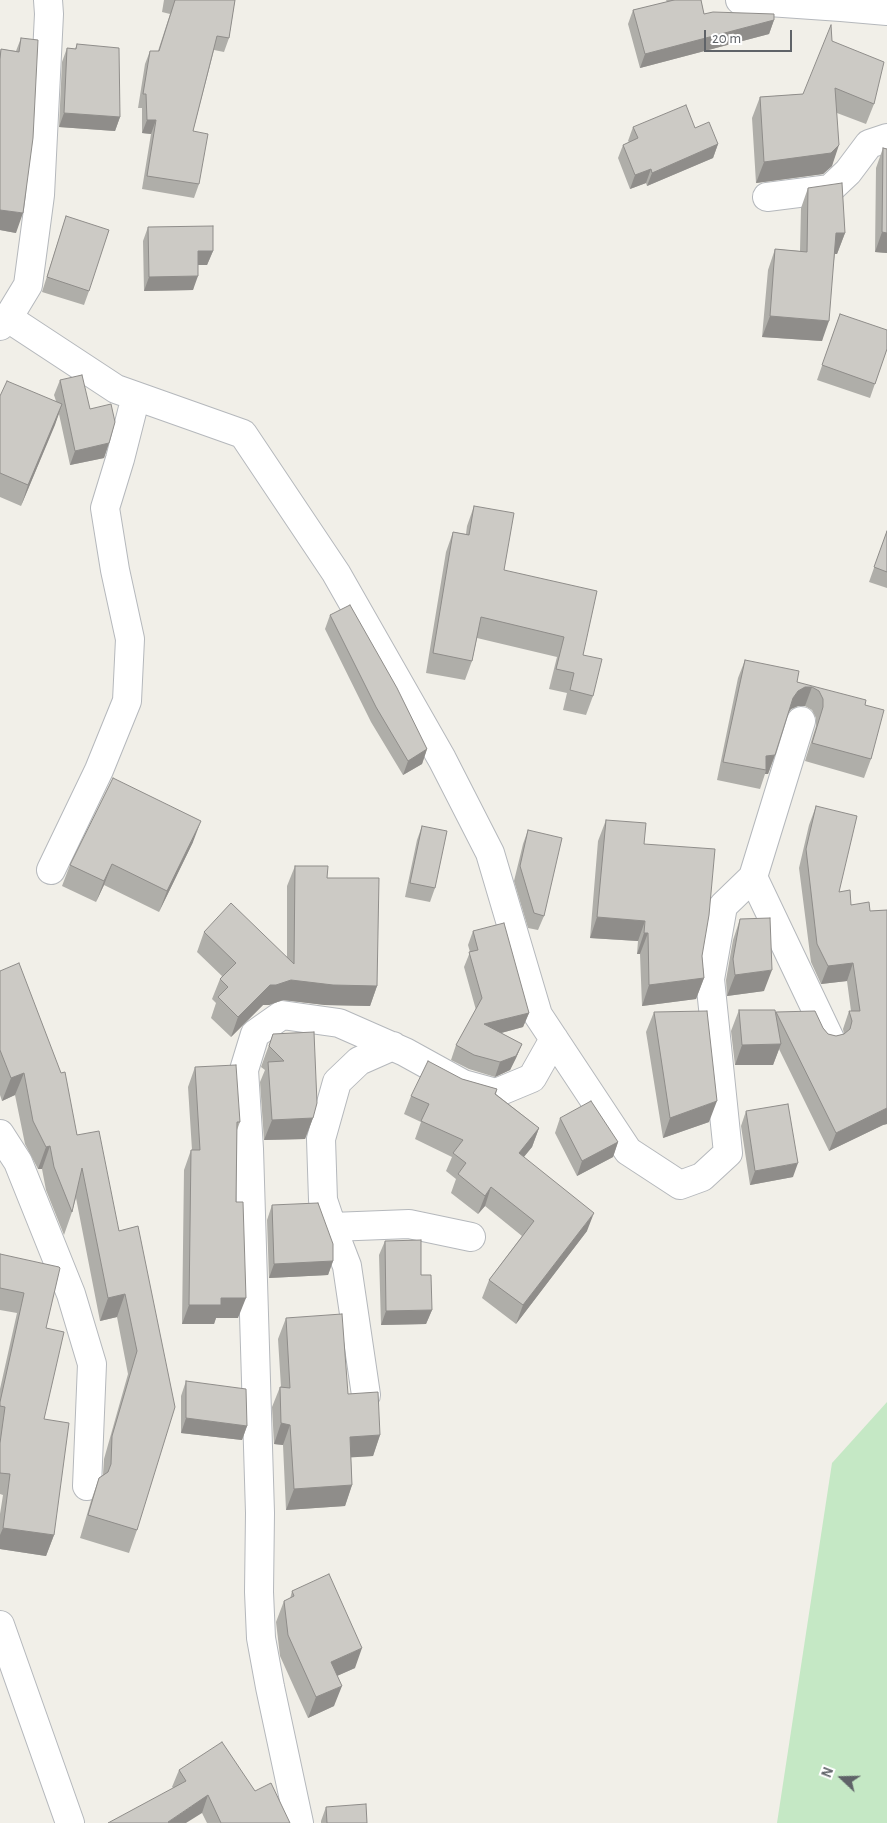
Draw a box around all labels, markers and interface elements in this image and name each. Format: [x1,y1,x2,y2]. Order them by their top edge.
scale bar [707,20,794,52]
text: 20 m [712,31,741,46]
north arrow [817,1753,867,1803]
text: N [820,1766,836,1780]

